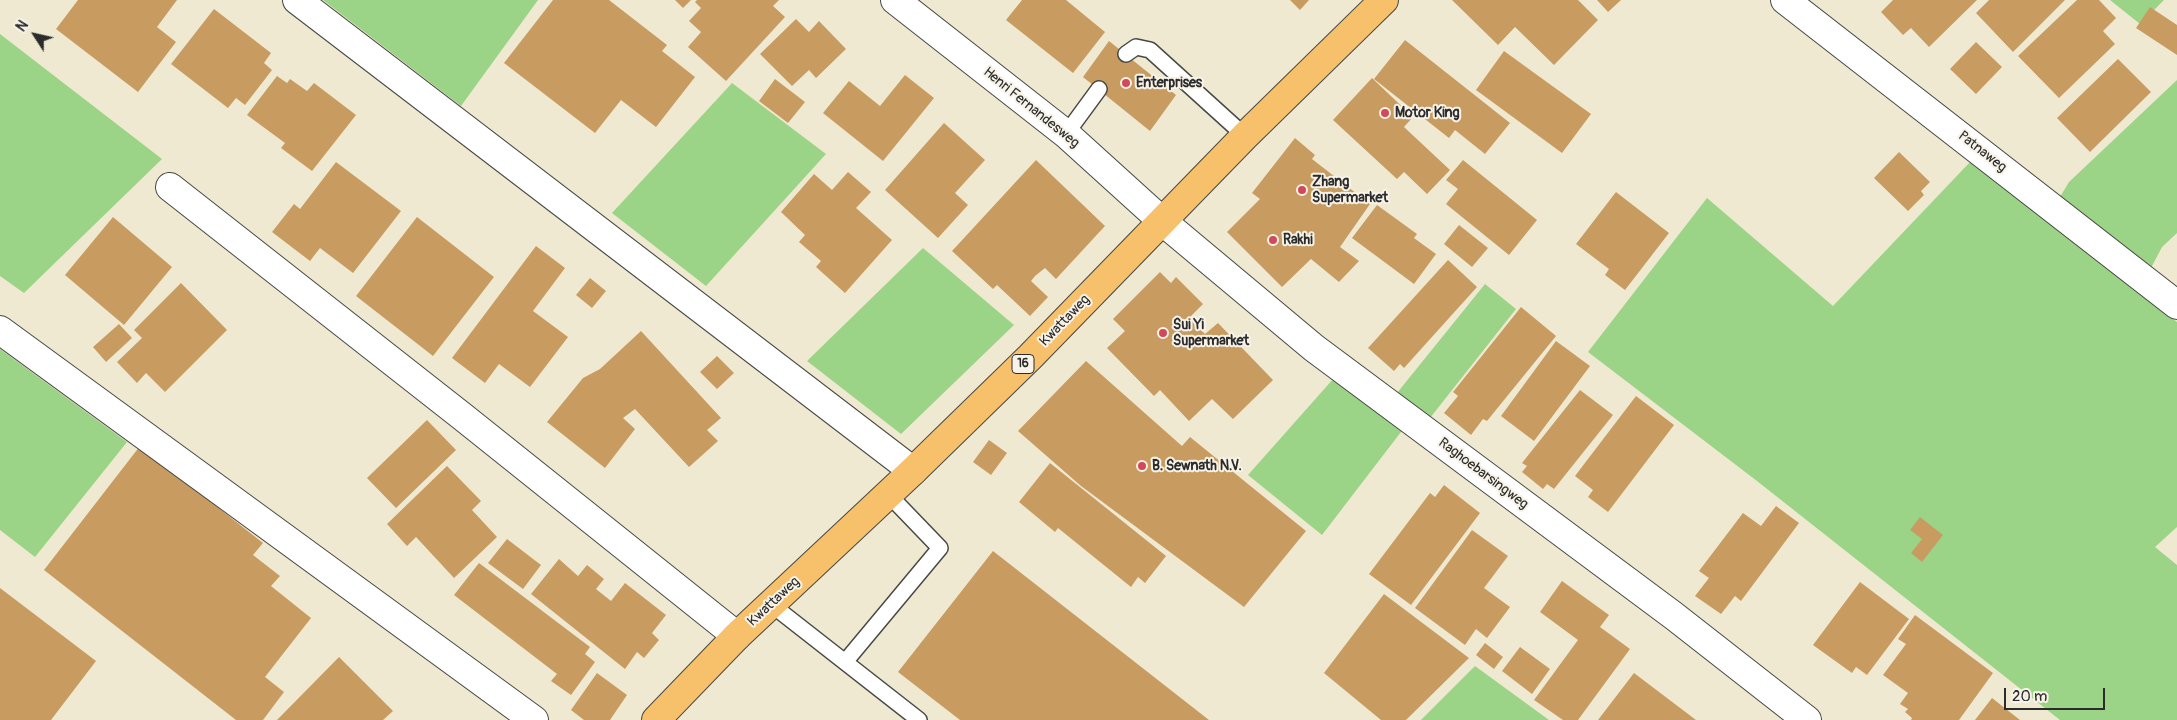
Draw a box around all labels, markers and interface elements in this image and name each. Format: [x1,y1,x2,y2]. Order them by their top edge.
north arrow [10,10,60,60]
text: N [13,17,32,35]
street label: Henri Fernandesweg [980,64,1082,152]
place label: Enterprises [1136,75,1202,91]
marker: Enterprises [1120,77,1132,89]
place label: Motor King [1395,105,1460,121]
marker: Motor King [1379,107,1391,119]
street label: Patnaweg [1954,128,2010,176]
place label: Zhang Supermarket [1312,174,1388,206]
marker: Zhang Supermarket [1296,184,1308,196]
place label: Rakhi [1283,232,1313,248]
marker: Rakhi [1267,234,1279,246]
street label: Kwattaweg [1036,292,1094,350]
place label: Sui Yi Supermarket [1173,317,1249,350]
marker: Sui Yi Supermarket [1157,327,1169,339]
road number: 16 [1012,354,1034,374]
street label: Raghoebarsingweg [1435,435,1531,513]
place label: B. Sewnath N.V. [1152,458,1242,474]
marker: B. Sewnath N.V. [1136,460,1148,472]
street label: Kwattaweg [744,574,804,630]
scale bar [2007,678,2108,710]
text: 20 m [2012,687,2047,706]

